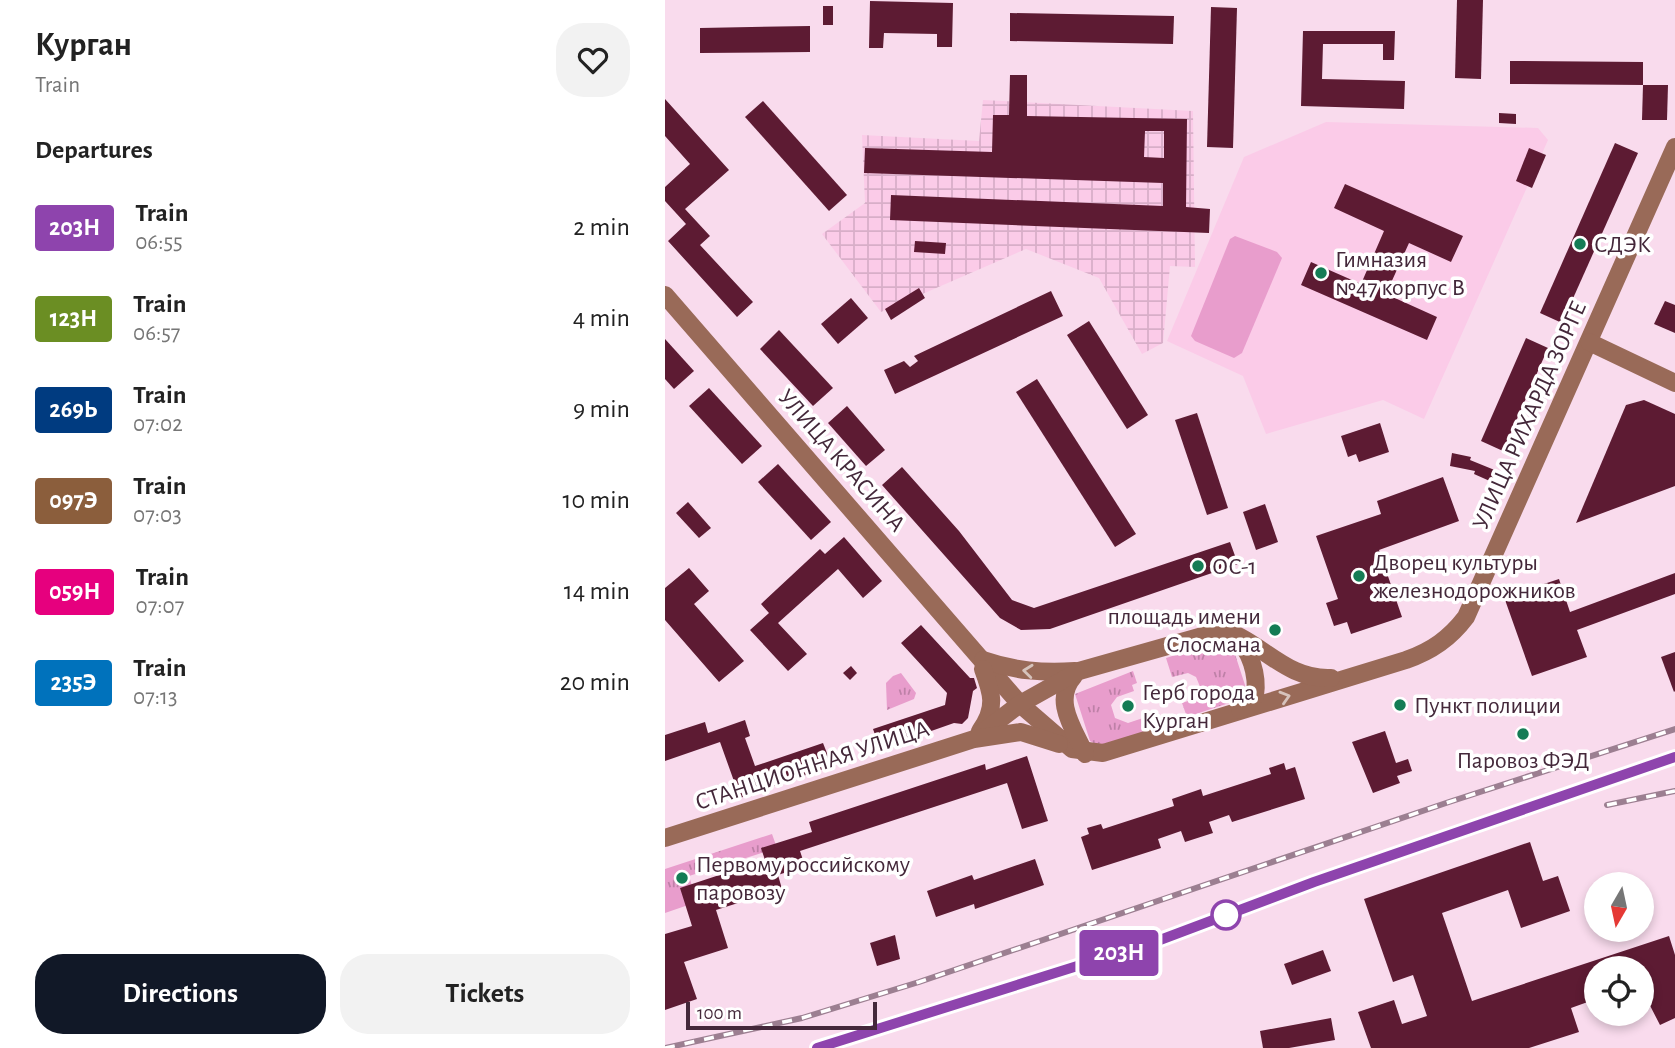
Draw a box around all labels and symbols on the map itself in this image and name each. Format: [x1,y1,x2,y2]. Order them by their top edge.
place label: СДЭК [1594,233,1651,257]
marker: СДЭК [1572,236,1588,252]
place label: Гимназия №47 корпус В [1335,248,1465,300]
marker: Гимназия №47 корпус В [1313,265,1329,281]
street label: УЛИЦА РИХАРДА ЗОРГЕ [1469,298,1591,533]
street label: УЛИЦА КРАСИНА [773,385,909,536]
place label: Дворец культуры железнодорожников [1373,551,1576,603]
place label: ОС-1 [1212,555,1257,579]
marker: ОС-1 [1190,558,1206,574]
marker: Дворец культуры железнодорожников [1351,568,1367,584]
place label: площадь имени Слосмана [1108,605,1261,657]
marker: площадь имени Слосмана [1267,622,1283,638]
one-way arrow [1022,664,1034,679]
place label: Герб города Курган [1142,681,1255,733]
one-way arrow [1279,690,1291,705]
place label: Пункт полиции [1414,694,1561,718]
marker: Пункт полиции [1392,697,1408,713]
marker: Герб города Курган [1120,698,1136,714]
street label: СТАНЦИОННАЯ УЛИЦА [692,717,932,815]
marker: Паровоз ФЭД [1515,726,1531,742]
place label: Паровоз ФЭД [1456,749,1590,773]
place label: Первому российскому паровозу [696,853,911,905]
marker: Первому российскому паровозу [674,870,690,886]
north arrow [1584,872,1654,942]
unlabelled marker [1211,900,1241,930]
line badge: 203Н [1070,930,1168,976]
scale bar [686,999,877,1031]

